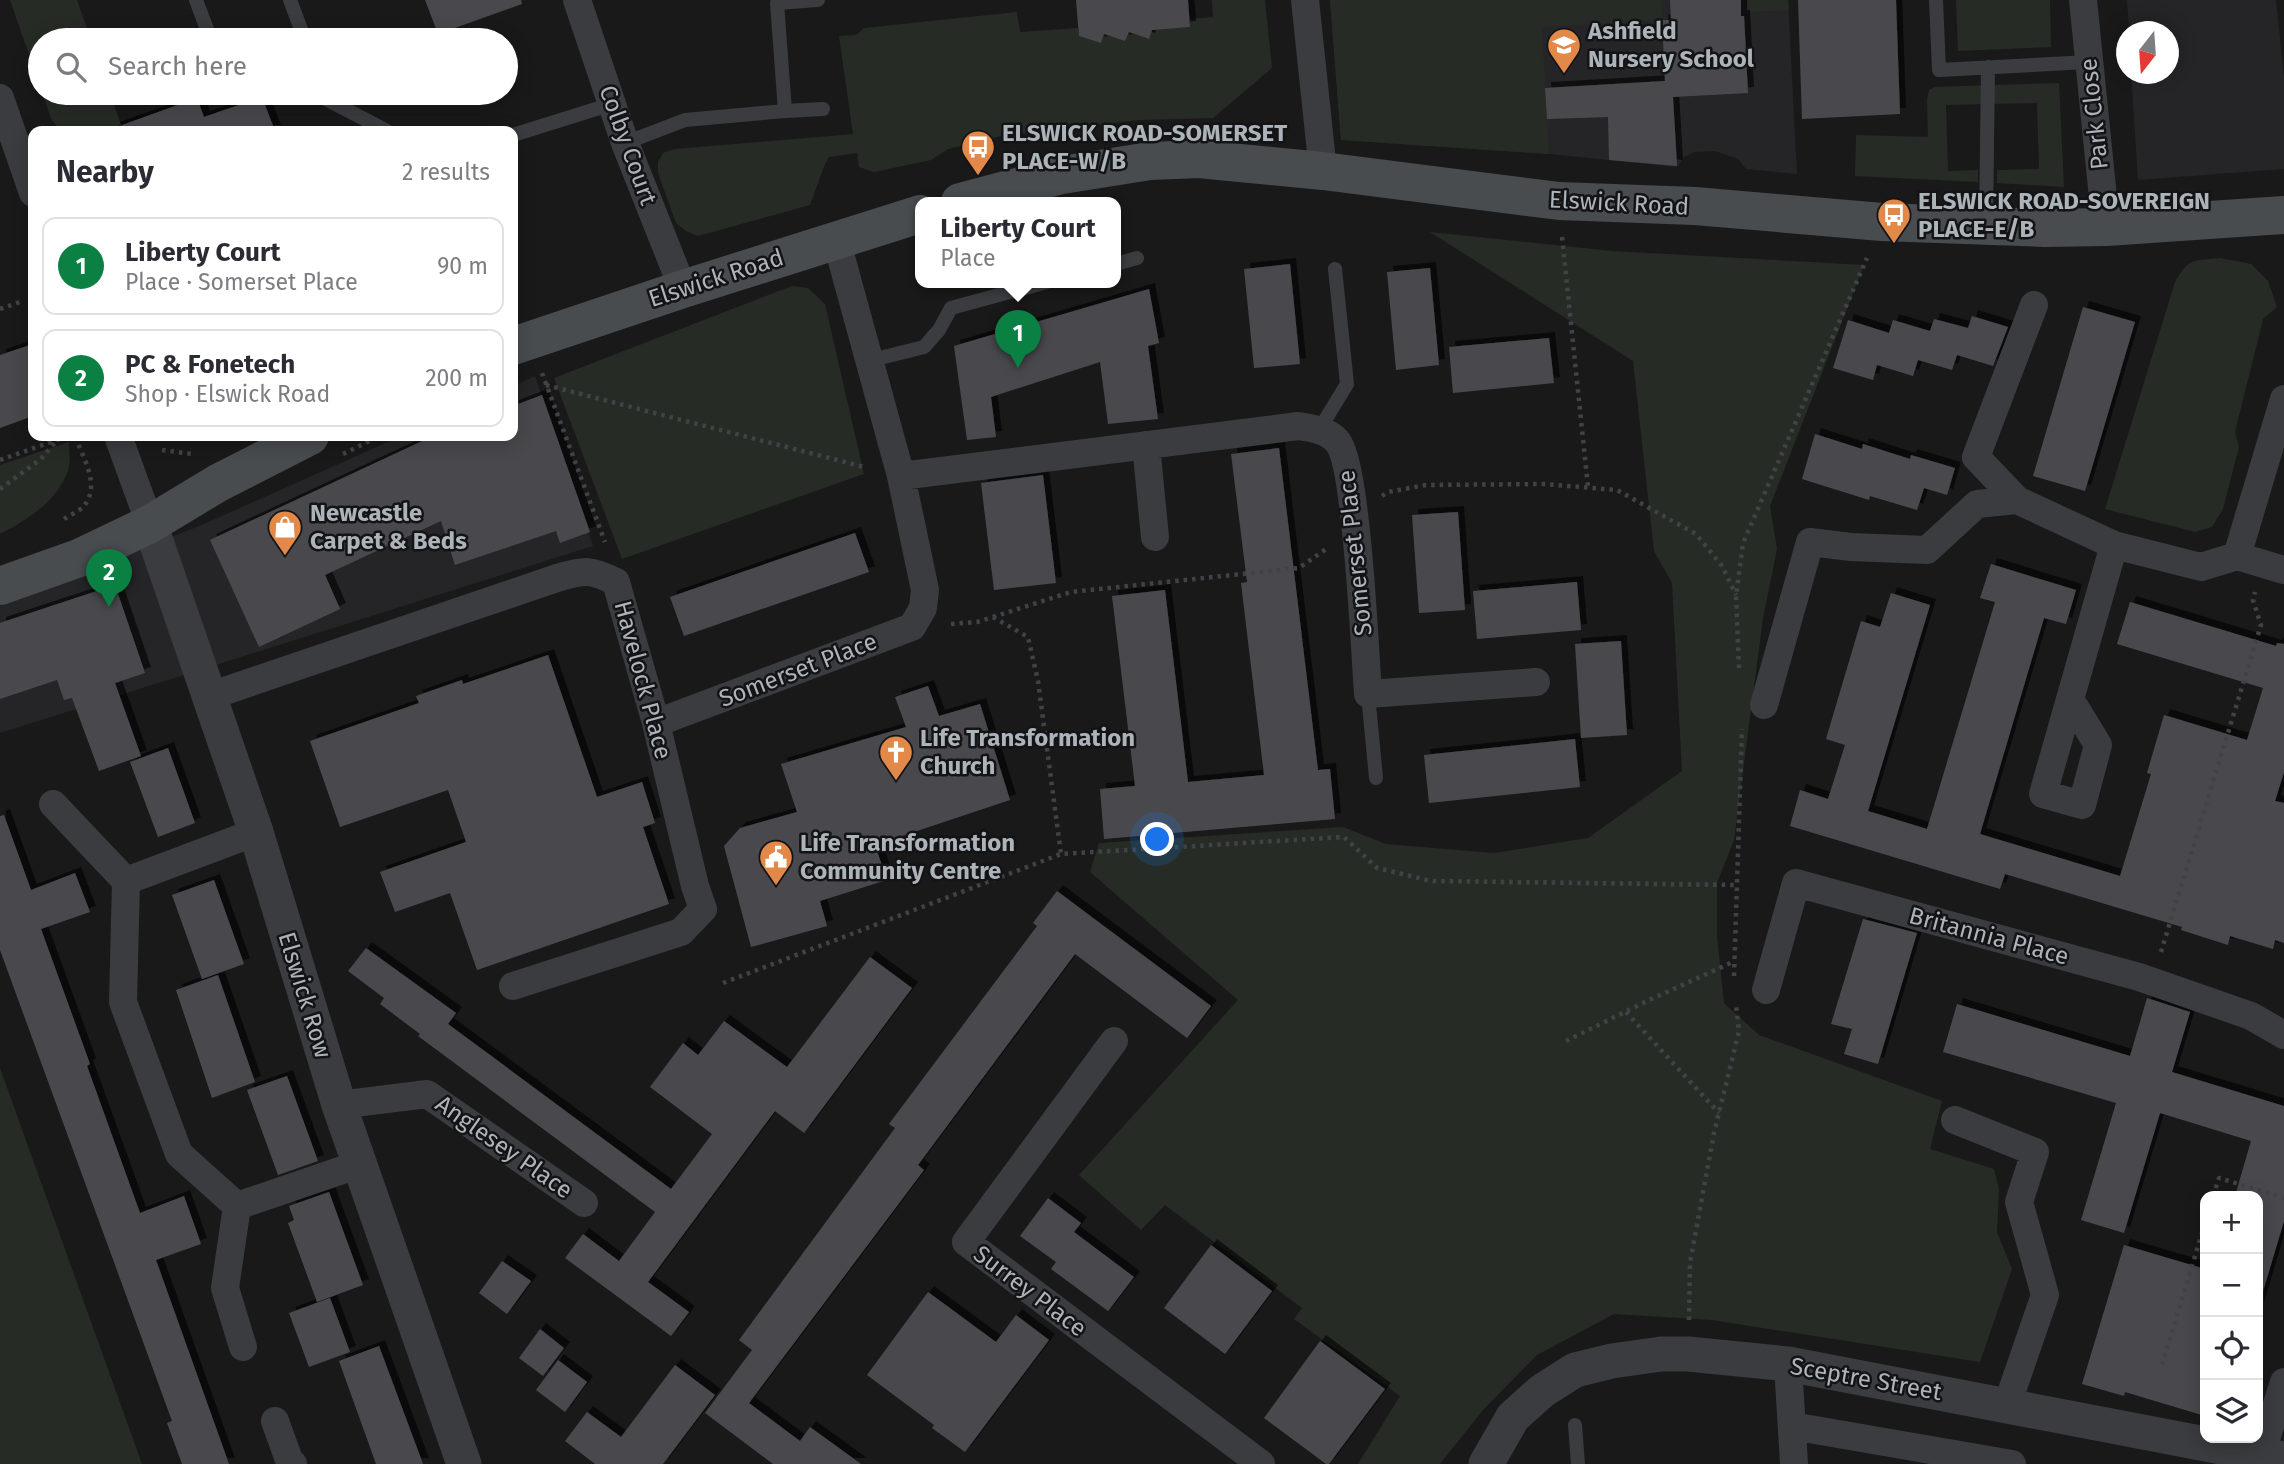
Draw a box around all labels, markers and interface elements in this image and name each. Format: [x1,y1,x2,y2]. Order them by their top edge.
place label: Ashfield Nursery School [1587,17,1755,73]
north arrow [2116,21,2179,84]
school or university icon: Ashfield Nursery School [1545,26,1583,75]
search box [28,28,518,105]
icon: search [52,48,90,86]
text: Search here [108,51,247,82]
street label: Park Close [2074,57,2114,171]
street label: Colby Court [593,81,663,209]
place label: ELSWICK ROAD-SOMERSET PLACE-W/B [1002,119,1287,175]
bus stop icon: ELSWICK ROAD-SOMERSET PLACE-W/B [959,128,997,177]
text: Nearby [56,154,154,190]
text: 2 results [402,158,490,186]
street label: Elswick Road [1548,185,1690,221]
place label: ELSWICK ROAD-SOVEREIGN PLACE-E/B [1918,187,2210,243]
bus stop icon: ELSWICK ROAD-SOVEREIGN PLACE-E/B [1875,196,1913,245]
popup [915,197,1121,288]
text: Liberty Court [940,213,1096,244]
text: Liberty Court [125,237,280,268]
street label: Elswick Road [645,243,787,313]
text: Place [940,244,996,272]
text: 1 [76,252,86,280]
text: 90 m [437,252,488,280]
text: Place · Somerset Place [125,268,358,296]
pin: 1 [995,310,1041,368]
text: PC & Fonetech [125,349,295,380]
text: 2 [75,364,87,392]
text: 200 m [425,364,488,392]
text: Shop · Elswick Road [125,380,330,408]
street label: Somerset Place [1332,469,1378,637]
place label: Newcastle Carpet & Beds [310,499,467,555]
shop icon: Newcastle Carpet & Beds [266,508,304,557]
pin: 2 [86,549,132,607]
street label: Havelock Place [608,598,678,762]
street label: Somerset Place [715,627,881,713]
place label: Life Transformation Church [920,724,1135,780]
church icon: Life Transformation Church [877,733,915,782]
your location [1140,822,1174,856]
place label: Life Transformation Community Centre [800,829,1015,885]
public building icon: Life Transformation Community Centre [757,838,795,887]
street label: Britannia Place [1906,901,2072,971]
street label: Elswick Row [273,929,337,1061]
street label: Anglesey Place [430,1090,578,1204]
map controls [2200,1191,2263,1443]
button: + [2200,1191,2263,1254]
street label: Surrey Place [968,1240,1092,1342]
button: − [2200,1254,2263,1317]
button: locate [2200,1317,2263,1380]
street label: Sceptre Street [1788,1352,1944,1406]
button: layers [2200,1380,2263,1443]

